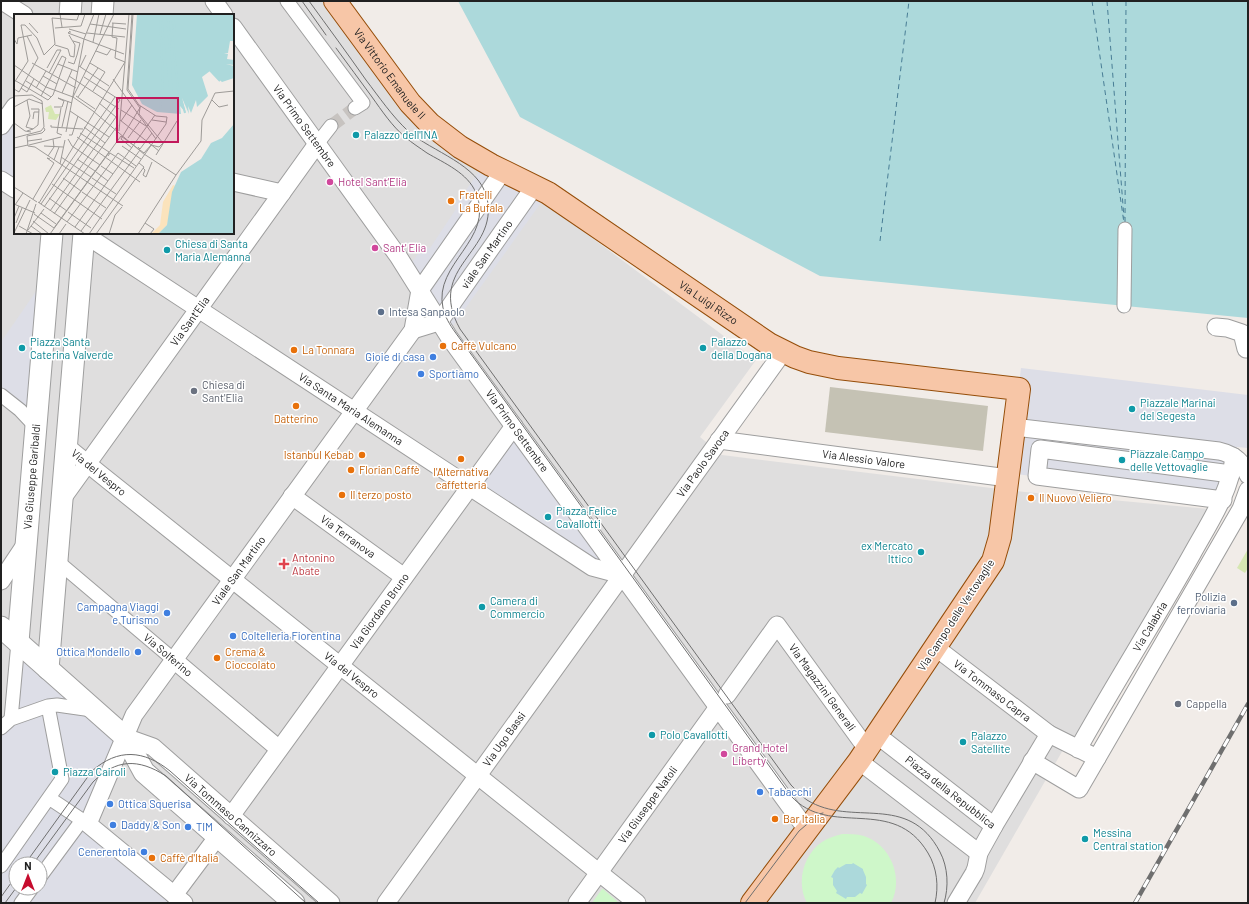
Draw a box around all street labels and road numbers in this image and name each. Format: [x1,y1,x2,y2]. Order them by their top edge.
street label: Via Vittorio Emanuele II [351,26,429,121]
street label: Via Primo Settembre [271,82,339,170]
street label: viale San Martino [458,217,515,291]
street label: Via Luigi Rizzo [677,278,741,327]
street label: Via Sant'Elia [167,293,212,348]
street label: Via Santa Maria Alemanna [296,369,406,447]
street label: Via Primo Settembre [483,387,552,474]
street label: Via Giuseppe Garibaldi [20,423,42,530]
street label: Via Paolo Savoca [674,427,731,499]
street label: Via del Vespro [69,446,129,498]
street label: Via Alessio Valore [822,447,906,470]
street label: Via Terranova [318,512,378,560]
street label: Viale San Martino [209,533,268,607]
street label: Via Campo delle Vettovaglie [915,556,997,673]
street label: Via Giordano Bruno [347,570,411,652]
street label: Via Calabria [1130,599,1169,654]
street label: Via Solferino [141,630,195,679]
street label: Via Magazzini Generali [787,641,859,733]
street label: Via del Vespro [322,649,382,700]
street label: Via Tommaso Capra [951,657,1034,724]
street label: Via Ugo Bassi [480,709,528,769]
street label: Piazza della Repubblica [903,753,998,831]
street label: Via Giuseppe Natoli [615,763,680,846]
street label: Via Tommaso Cannizzaro [182,771,280,859]

